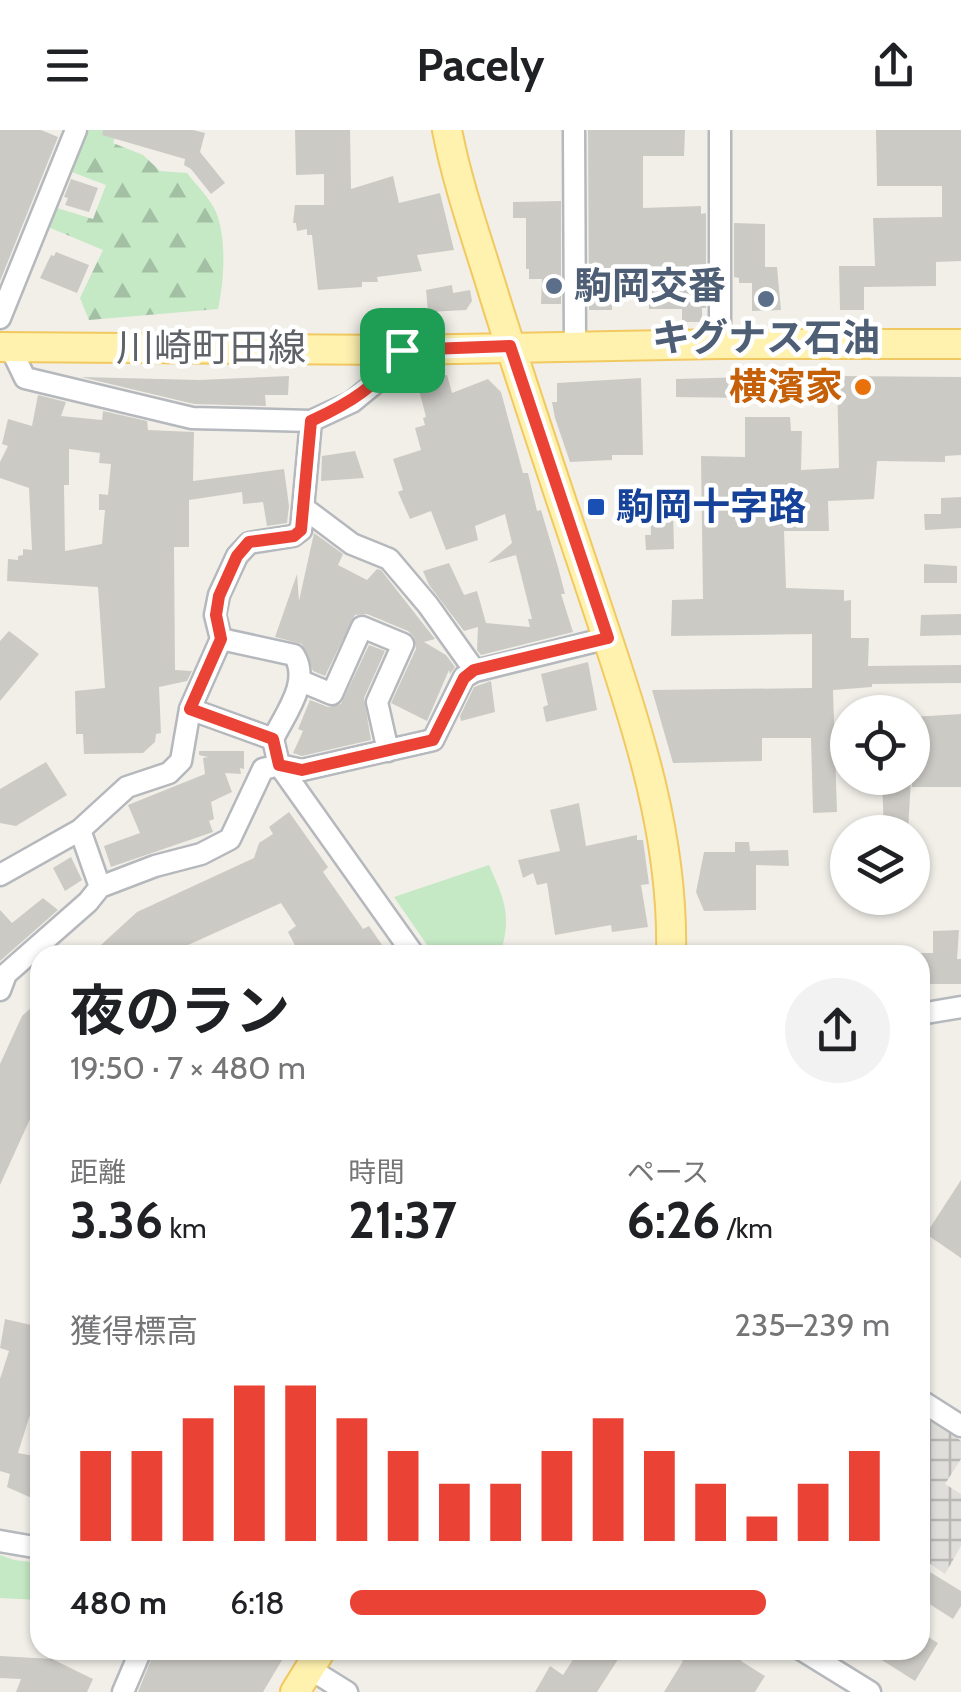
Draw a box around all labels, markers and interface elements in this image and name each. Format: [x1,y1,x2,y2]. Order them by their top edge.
icon: menu [40,38,95,93]
text: Pacely [417,38,544,92]
icon: share [866,38,921,93]
place label: 駒岡交番 [574,262,726,309]
marker: 駒岡交番 [543,275,565,297]
marker: キグナス石油 [755,288,777,310]
pin [360,308,445,393]
place label: キグナス石油 [652,314,880,361]
icon: arrive [375,323,430,378]
street label: 川崎町田線 [116,324,306,371]
place label: 横濱家 [729,363,843,410]
marker: 横濱家 [852,376,874,398]
place label: 駒岡十字路 [616,483,806,530]
marker: 駒岡十字路 [585,496,607,518]
map controls [830,695,930,915]
button: locate [830,695,930,795]
button: layers [830,815,930,915]
text: 夜のラン [70,977,290,1044]
button: share [785,978,890,1083]
text: 19:50 · 7 × 480 m [70,1048,306,1087]
text: 距離 [70,1155,126,1189]
text: 時間 [348,1155,404,1189]
text: ペース [627,1155,709,1189]
text: 3.36 [70,1190,163,1251]
text: 21:37 [348,1190,457,1251]
text: 6:26 [627,1190,720,1251]
text: km [163,1211,207,1245]
text: /km [720,1211,773,1245]
text: 235–239 m [734,1305,890,1344]
text: 獲得標高 [70,1311,198,1350]
text: 480 m [70,1583,167,1622]
text: 6:18 [230,1583,285,1622]

